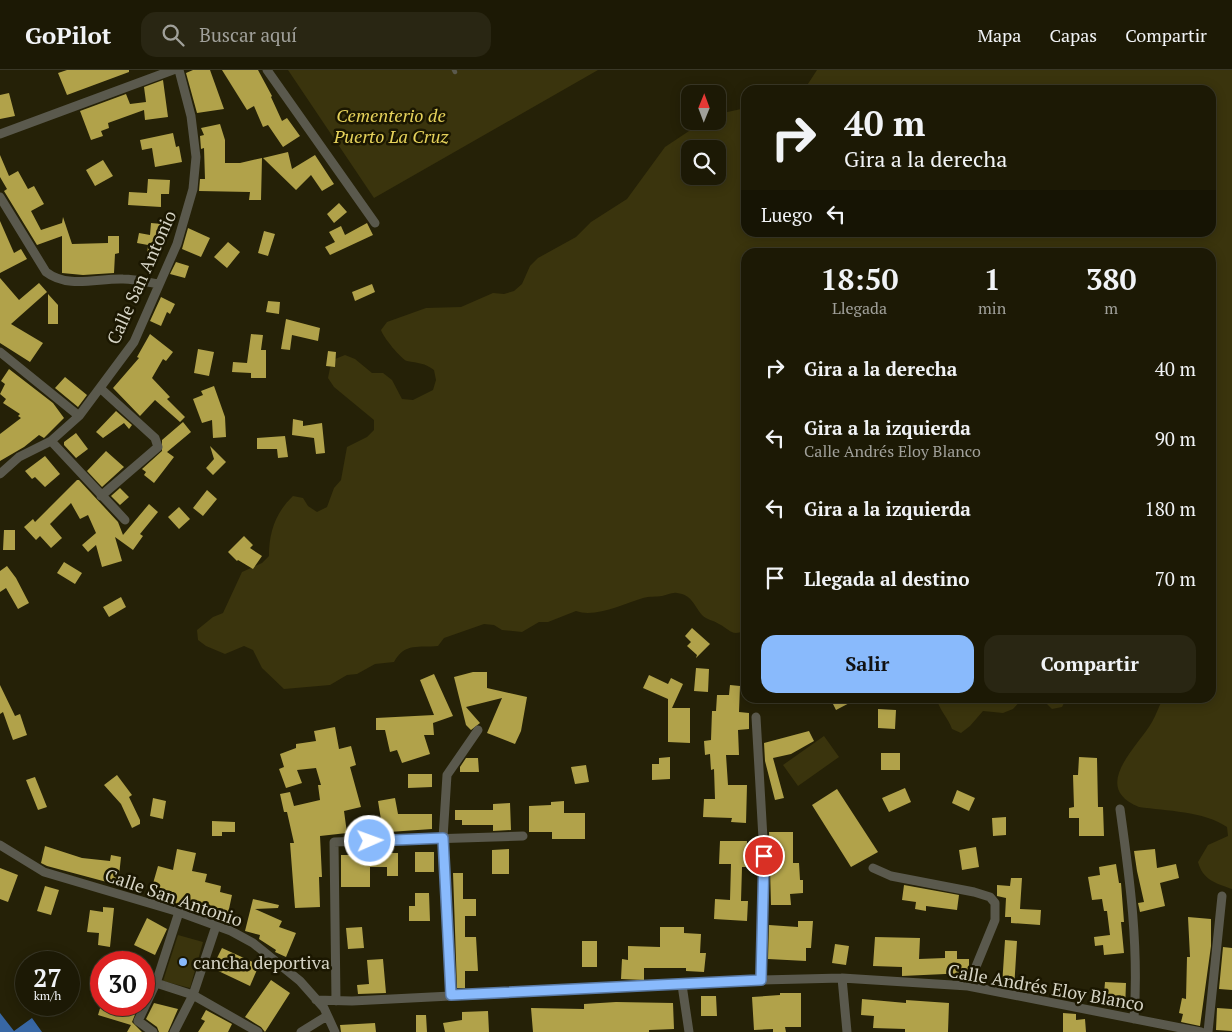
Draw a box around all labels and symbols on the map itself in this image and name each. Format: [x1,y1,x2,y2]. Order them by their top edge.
north arrow [681,85,726,130]
park label: Cementerio de Puerto La Cruz [333,103,449,148]
street label: Calle San Antonio [101,206,181,348]
position arrow [343,814,395,866]
pin [743,835,785,877]
street label: Calle San Antonio [102,862,246,932]
place label: cancha deportiva [193,950,330,974]
speed limit sign: 30 [90,951,155,1016]
marker: cancha deportiva [177,956,189,968]
street label: Calle Andrés Eloy Blanco [946,958,1146,1016]

